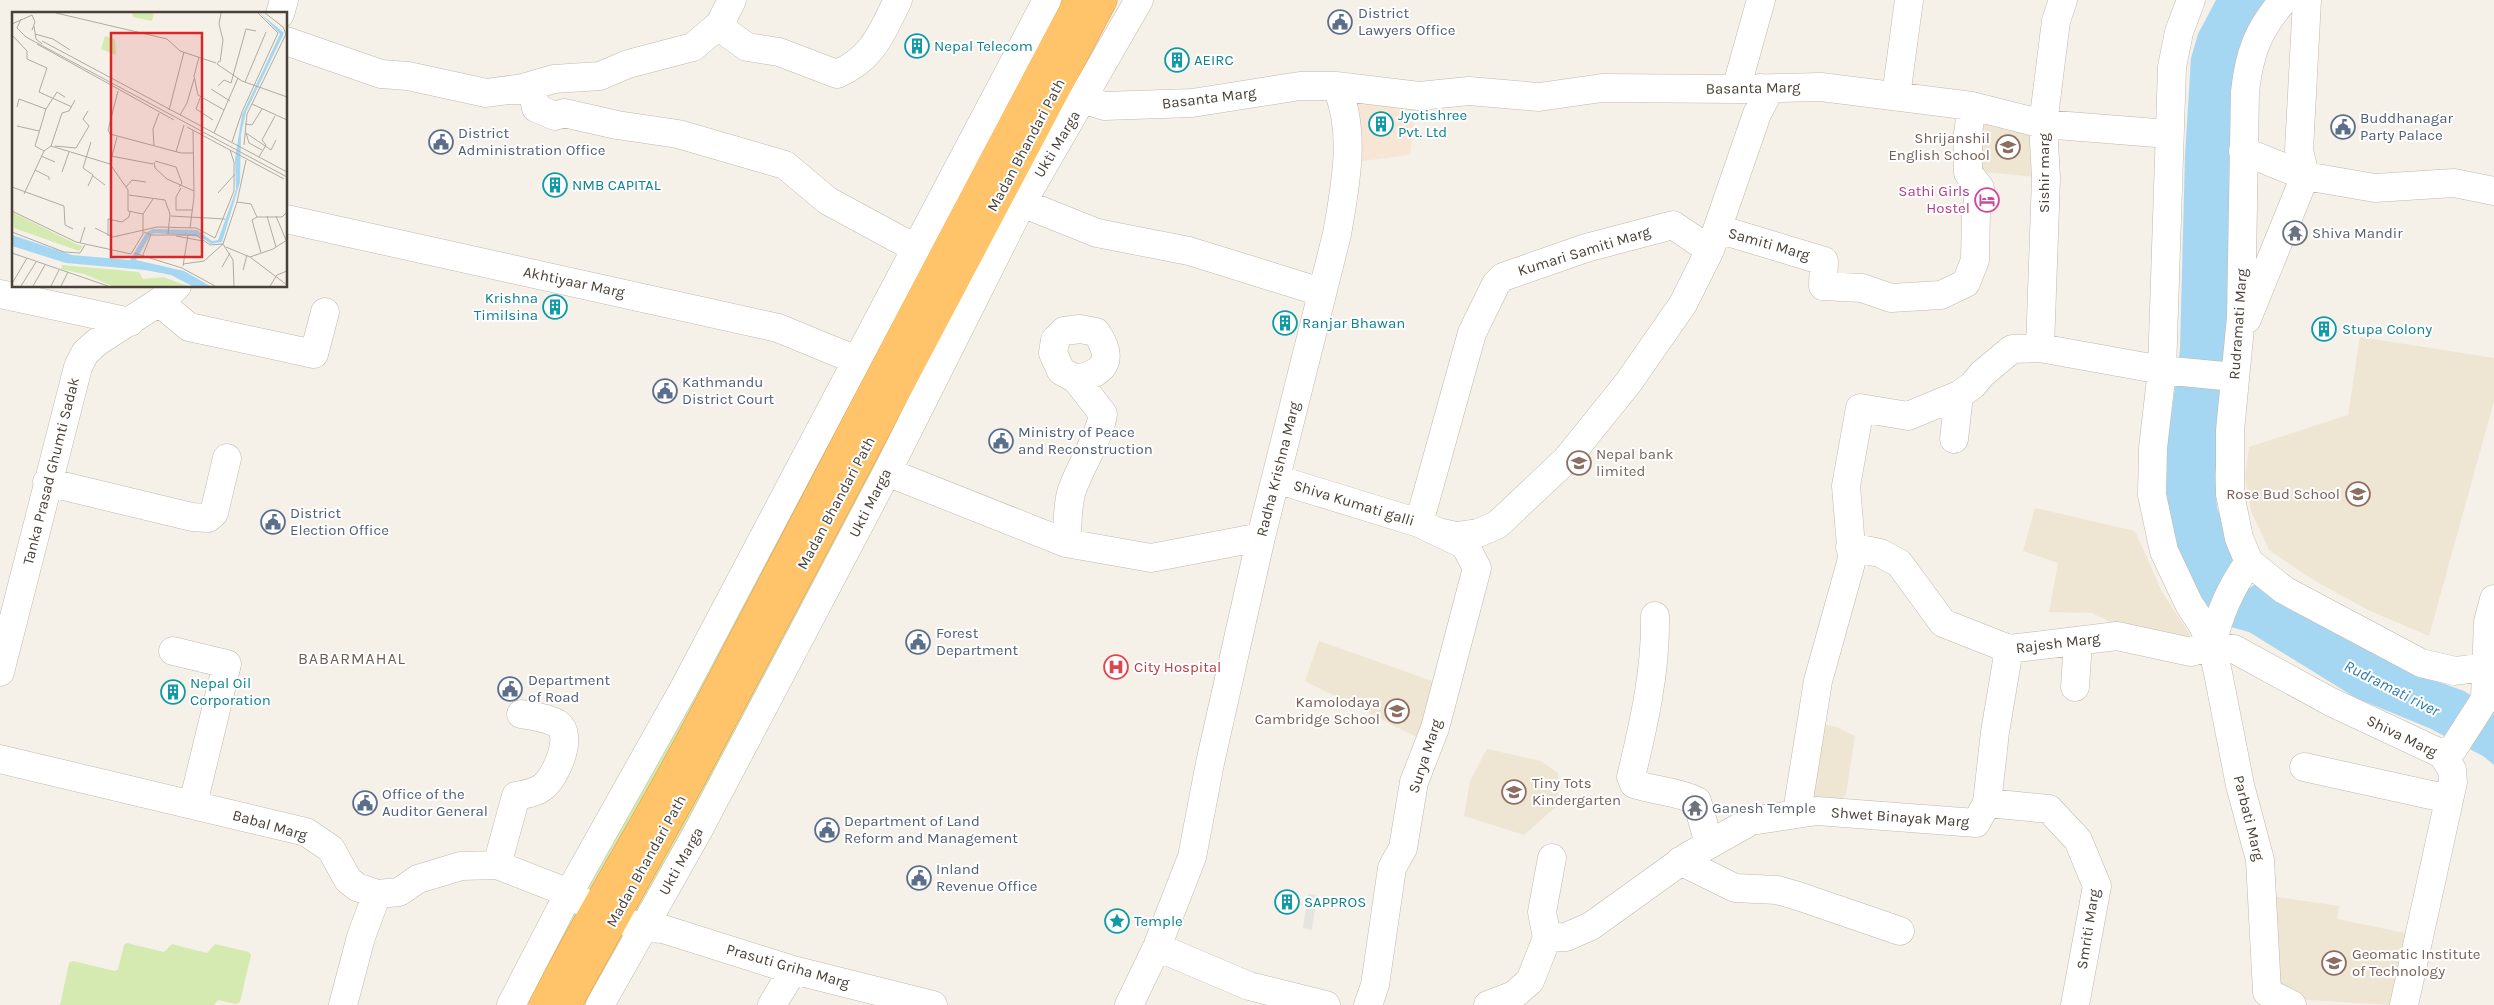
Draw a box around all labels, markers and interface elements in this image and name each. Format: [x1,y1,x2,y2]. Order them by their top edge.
place label: District Lawyers Office [1358,4,1456,39]
public building icon: District Lawyers Office [1327,9,1353,35]
inset map [12,12,288,288]
building icon: Nepal Telecom [904,33,930,59]
place label: Nepal Telecom [934,37,1033,55]
building icon: AEIRC [1164,47,1190,73]
place label: AEIRC [1194,51,1234,69]
street label: Madan Bhandari Path [983,75,1069,215]
street label: Basanta Marg [1705,78,1801,98]
street label: Basanta Marg [1161,83,1258,113]
place label: Jyotishree Pvt. Ltd [1398,106,1467,141]
street label: Ukti Marga [1030,107,1084,181]
place label: Buddhanagar Party Palace [2360,109,2454,144]
building icon: Jyotishree Pvt. Ltd [1368,111,1394,137]
public building icon: Buddhanagar Party Palace [2330,114,2356,140]
place label: District Administration Office [458,124,606,159]
public building icon: District Administration Office [428,129,454,155]
place label: Shrijanshil English School [1888,129,1990,164]
street label: Sishir marg [2035,133,2053,213]
school or university icon: Shrijanshil English School [1995,134,2021,160]
building icon: NMB CAPITAL [542,172,568,198]
place label: NMB CAPITAL [572,176,661,194]
place label: Sathi Girls Hostel [1898,182,1970,217]
hotel icon: Sathi Girls Hostel [1974,187,2000,213]
temple icon: Shiva Mandir [2282,220,2308,246]
street label: Kumari Samiti Marg [1515,222,1653,280]
street label: Samiti Marg [1726,224,1812,264]
place label: Shiva Mandir [2312,224,2403,242]
street label: Akhtiyaar Marg [522,262,627,302]
street label: Rudramati Marg [2225,267,2251,380]
place label: Krishna Timilsina [474,289,538,324]
building icon: Krishna Timilsina [542,294,568,320]
building icon: Ranjar Bhawan [1272,310,1298,336]
place label: Ranjar Bhawan [1302,314,1405,332]
building icon: Stupa Colony [2311,316,2337,342]
place label: Stupa Colony [2342,320,2432,338]
place label: Kathmandu District Court [682,373,775,408]
street label: Tanka Prasad Ghumti Sadak [19,375,83,567]
public building icon: Kathmandu District Court [652,378,678,404]
street label: Radha Krishna Marg [1252,399,1304,538]
place label: Ministry of Peace and Reconstruction [1018,423,1153,458]
public building icon: Ministry of Peace and Reconstruction [988,428,1014,454]
street label: Madan Bhandari Path [793,433,879,573]
place label: Nepal bank limited [1596,445,1673,480]
school or university icon: Nepal bank limited [1566,450,1592,476]
street label: Ukti Marga [845,466,895,540]
street label: Shiva Kumati galli [1291,476,1417,530]
school or university icon: Rose Bud School [2345,481,2371,507]
place label: Rose Bud School [2226,485,2340,503]
place label: District Election Office [290,504,389,539]
public building icon: District Election Office [260,509,286,535]
place label: Forest Department [936,624,1018,659]
public building icon: Forest Department [905,629,931,655]
street label: Rajesh Marg [2015,629,2102,657]
district label: BABARMAHAL [298,649,406,668]
hospital icon: City Hospital [1103,654,1129,680]
water label: Rudramati river [2341,656,2443,720]
place label: City Hospital [1134,658,1221,676]
place label: Department of Road [528,671,610,706]
place label: Nepal Oil Corporation [190,674,271,709]
public building icon: Department of Road [497,676,523,702]
building icon: Nepal Oil Corporation [160,679,186,705]
place label: Kamolodaya Cambridge School [1255,693,1380,728]
school or university icon: Kamolodaya Cambridge School [1384,698,1410,724]
street label: Shiva Marg [2364,711,2441,761]
street label: Surya Marg [1405,716,1446,795]
street label: Parbati Marg [2230,773,2268,863]
place label: Tiny Tots Kindergarten [1532,774,1621,809]
school or university icon: Tiny Tots Kindergarten [1501,779,1527,805]
place label: Office of the Auditor General [382,785,488,820]
public building icon: Office of the Auditor General [352,790,378,816]
street label: Madan Bhandari Path [602,792,690,930]
temple icon: Ganesh Temple [1682,795,1708,821]
place label: Ganesh Temple [1712,799,1816,817]
street label: Shwet Binayak Marg [1830,803,1970,831]
street label: Babal Marg [230,806,310,844]
place label: Department of Land Reform and Management [844,812,1018,847]
public building icon: Department of Land Reform and Management [814,817,840,843]
street label: Ukti Marga [655,824,707,898]
place label: Inland Revenue Office [936,860,1037,895]
public building icon: Inland Revenue Office [906,865,932,891]
street label: Smriti Marg [2073,887,2103,971]
building icon: SAPPROS [1274,889,1300,915]
place label: SAPPROS [1304,893,1366,911]
place icon: Temple [1104,908,1130,934]
place label: Temple [1134,912,1183,930]
street label: Prasuti Griha Marg [724,940,852,992]
place label: Geomatic Institute of Technology [2352,945,2481,980]
school or university icon: Geomatic Institute of Technology [2321,950,2347,976]

